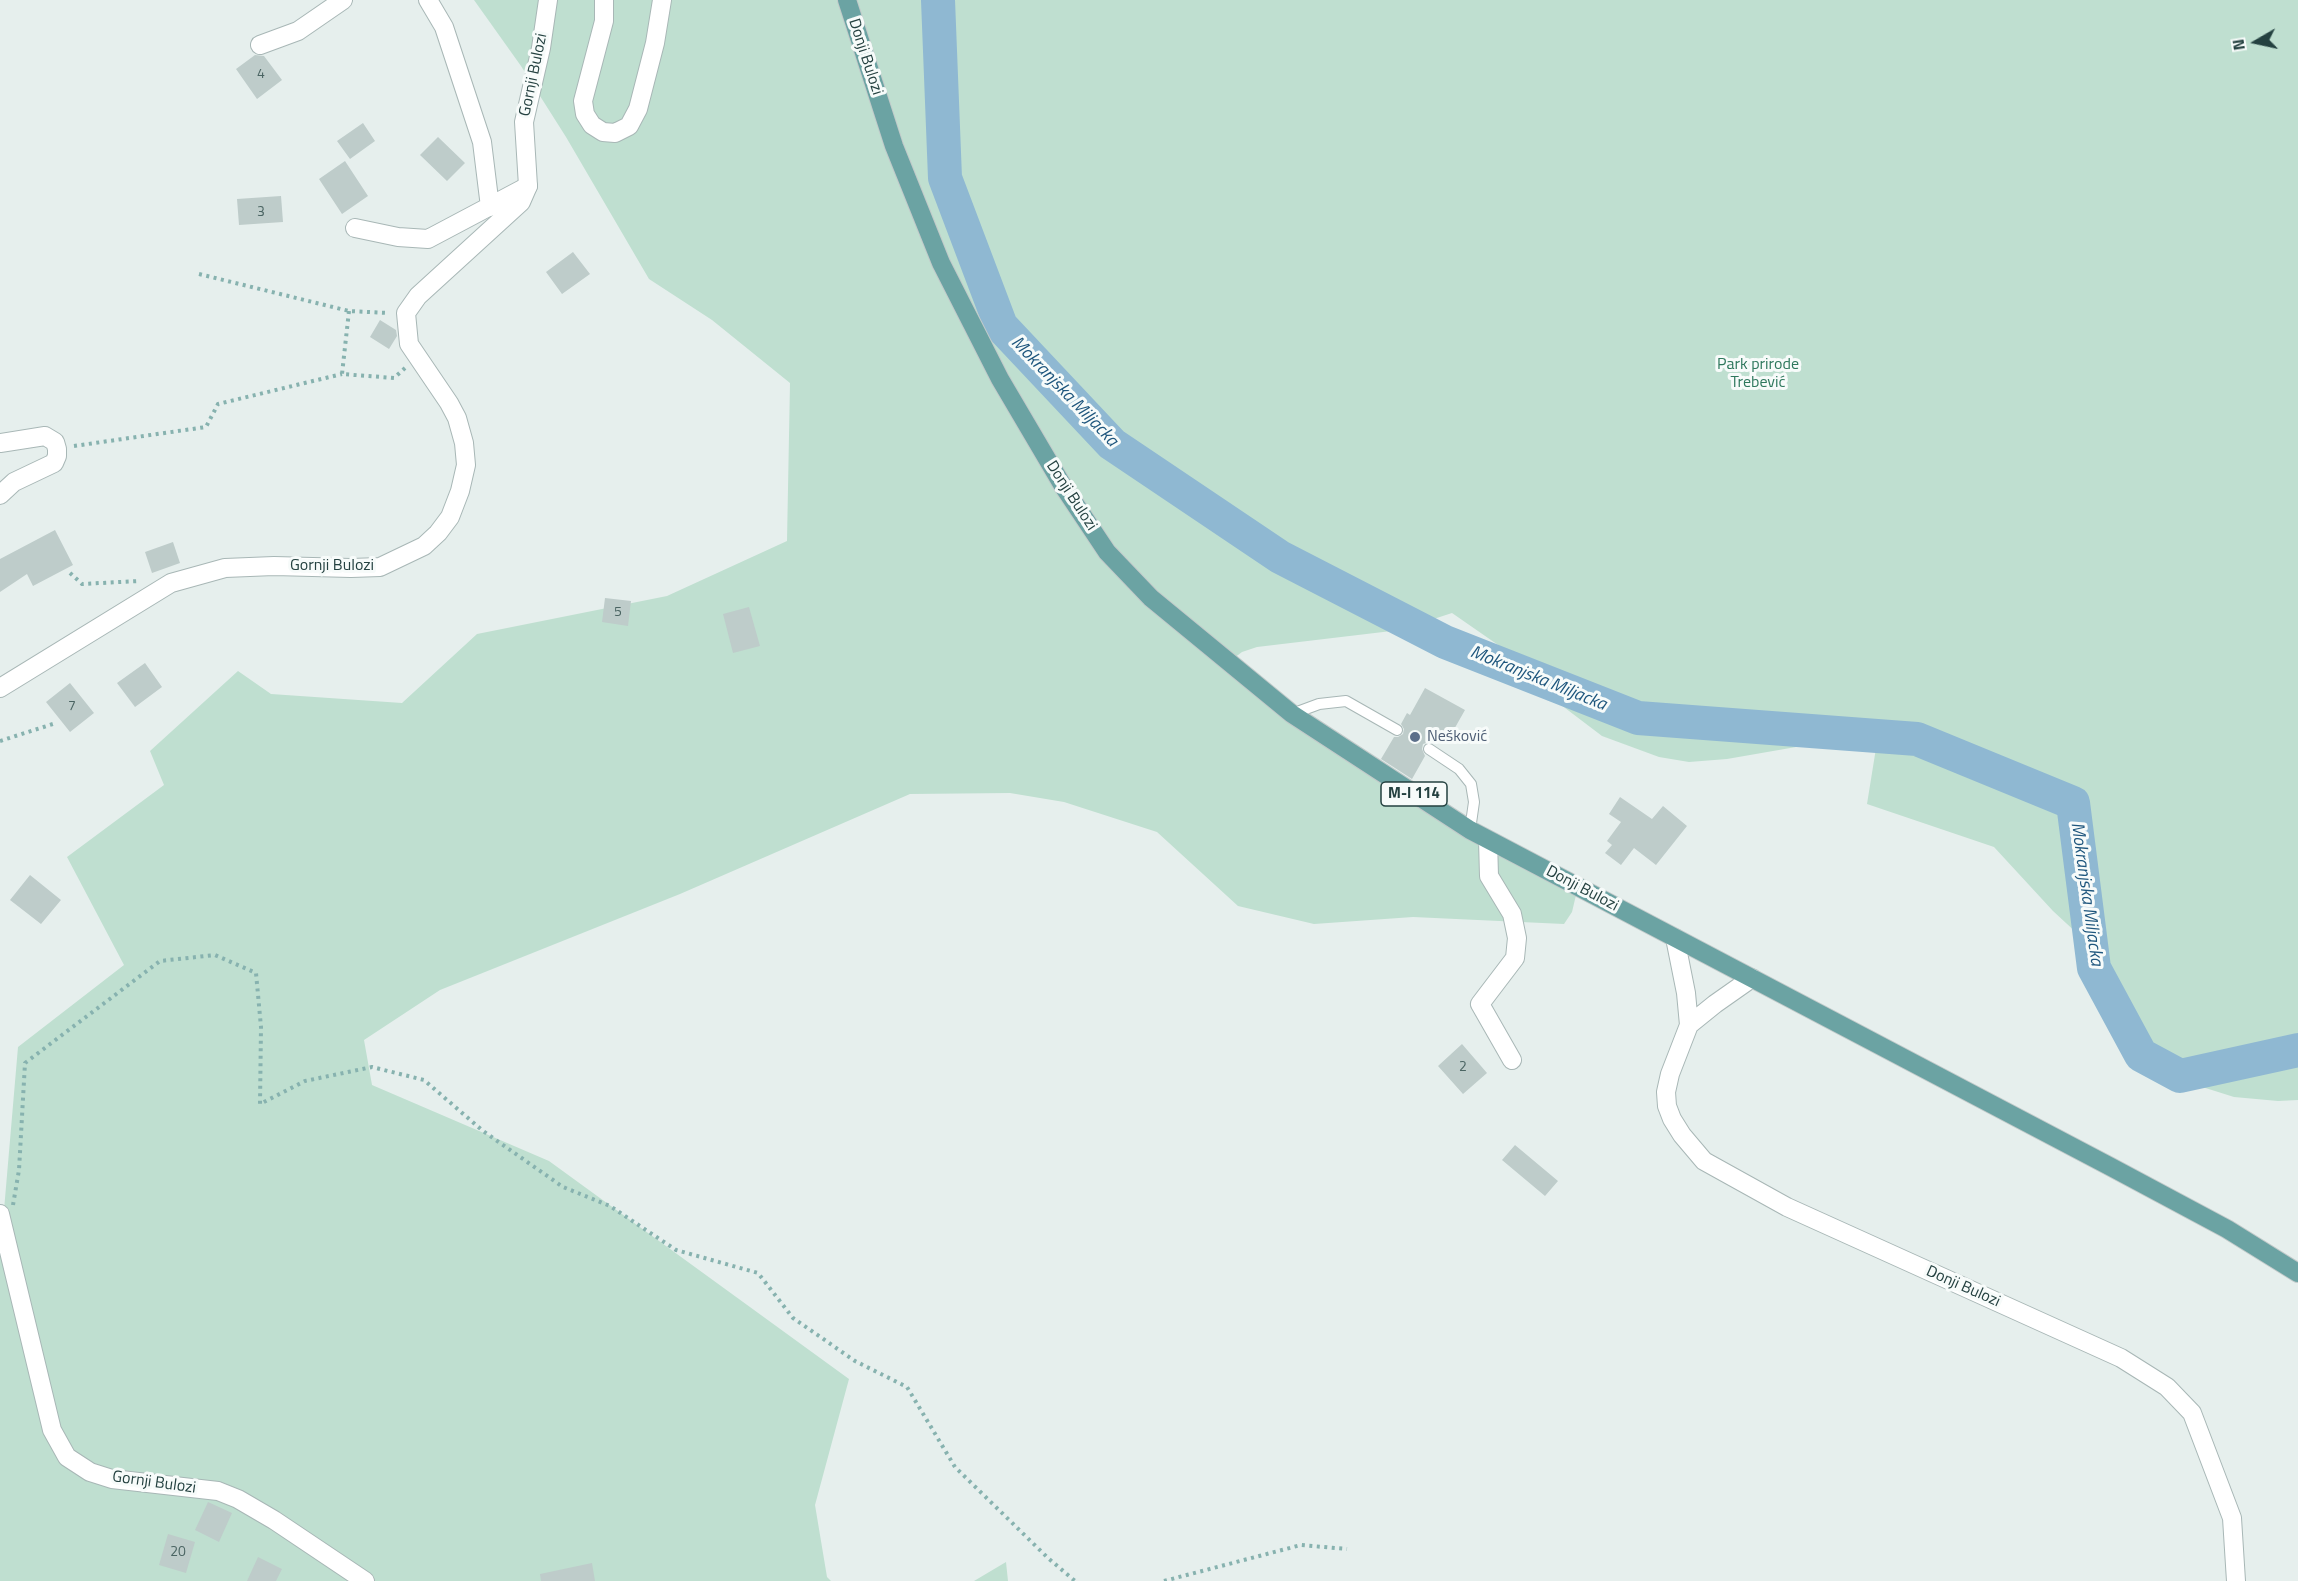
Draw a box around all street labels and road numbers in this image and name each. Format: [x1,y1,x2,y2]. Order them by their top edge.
street label: Donji Bulozi [844,16,886,98]
street label: Gornji Bulozi [516,32,552,118]
street label: Donji Bulozi [1041,458,1101,534]
street label: Gornji Bulozi [290,556,374,576]
road number: M-I 114 [1381,782,1447,806]
street label: Donji Bulozi [1543,862,1621,916]
street label: Donji Bulozi [1923,1262,2003,1312]
street label: Gornji Bulozi [111,1468,197,1498]

